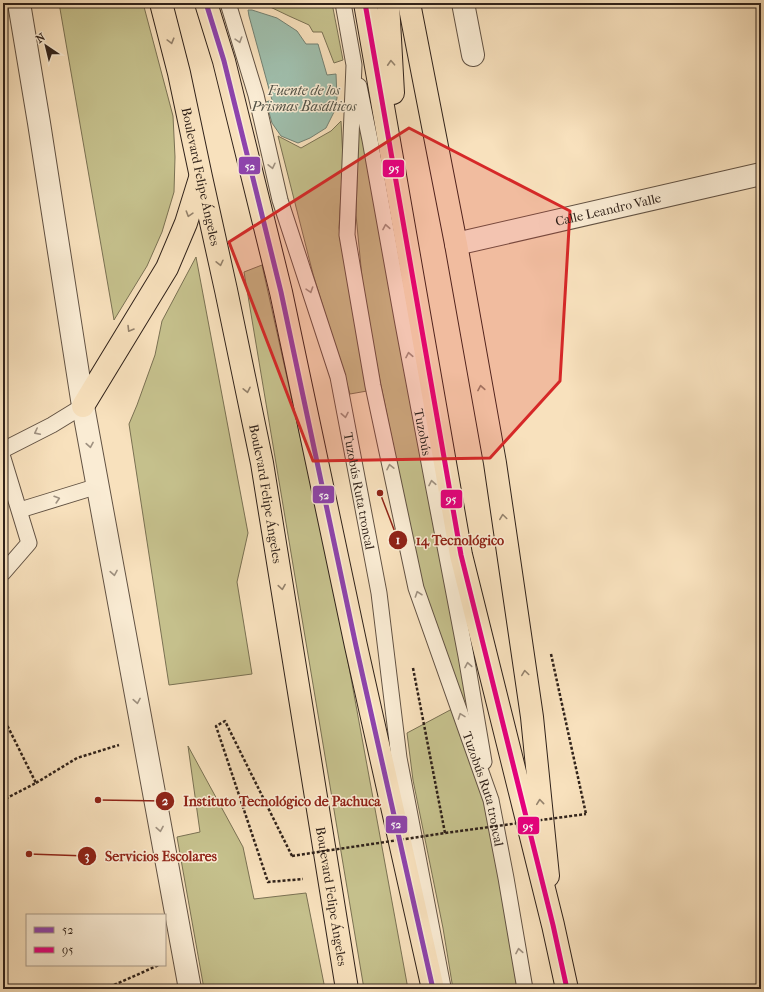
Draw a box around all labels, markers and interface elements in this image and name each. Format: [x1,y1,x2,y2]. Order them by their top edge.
north arrow [26,26,66,66]
text: N [33,30,48,46]
one-way arrow [166,37,175,44]
one-way arrow [234,37,243,44]
one-way arrow [387,60,396,66]
water label: Fuente de los Prismas Basálticos [251,82,357,115]
street label: Boulevard Felipe Ángeles [179,106,223,247]
line badge: 52 [238,156,261,175]
line badge: 95 [382,159,405,178]
text: 52 [245,160,256,173]
text: 95 [388,162,400,175]
one-way arrow [268,163,276,169]
street label: Calle Leandro Valle [554,190,663,229]
one-way arrow [185,211,194,218]
one-way arrow [382,224,390,230]
one-way arrow [216,260,224,266]
one-way arrow [305,287,314,294]
one-way arrow [127,325,134,332]
one-way arrow [405,352,413,358]
one-way arrow [478,385,486,392]
one-way arrow [242,387,250,394]
street label: Tuzobús [412,408,435,457]
one-way arrow [341,412,349,418]
street label: Boulevard Felipe Ángeles [247,423,286,565]
one-way arrow [34,428,41,435]
street label: Tuzobús Ruta troncal [341,431,378,551]
one-way arrow [86,442,94,448]
one-way arrow [386,464,394,470]
one-way arrow [429,480,437,486]
line badge: 52 [312,485,335,504]
text: 52 [319,489,330,502]
line badge: 95 [440,489,463,509]
text: 95 [445,493,457,506]
one-way arrow [53,495,60,504]
one-way arrow [499,514,508,520]
callout: 14 Tecnológico [388,527,512,553]
text: 14 Tecnológico [416,532,504,549]
text: 1 [396,533,400,547]
one-way arrow [109,570,117,576]
one-way arrow [277,584,286,590]
one-way arrow [414,590,422,597]
one-way arrow [464,662,473,668]
one-way arrow [521,670,530,676]
one-way arrow [132,698,141,704]
one-way arrow [457,713,465,720]
street label: Tuzobús Ruta troncal [460,729,507,848]
callout: Instituto Tecnológico de Pachuca [155,788,389,814]
text: Instituto Tecnológico de Pachuca [183,793,381,810]
text: 2 [162,794,169,808]
one-way arrow [536,799,545,805]
line badge: 52 [385,815,408,834]
line badge: 95 [517,816,540,835]
text: 52 [391,818,402,831]
text: 95 [522,820,534,833]
one-way arrow [156,825,164,832]
street label: Boulevard Felipe Ángeles [313,826,351,967]
callout: Servicios Escolares [77,843,225,869]
text: Servicios Escolares [105,848,218,865]
text: 3 [85,849,90,864]
legend [26,914,166,966]
text: 52 [62,923,73,937]
text: 95 [62,943,73,957]
one-way arrow [515,947,524,954]

